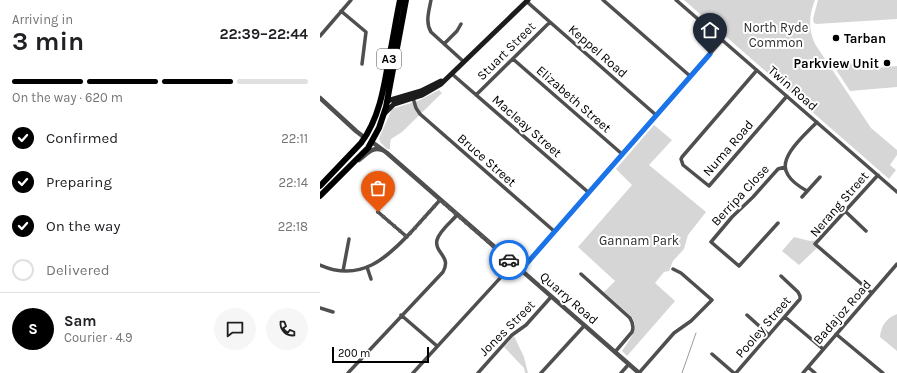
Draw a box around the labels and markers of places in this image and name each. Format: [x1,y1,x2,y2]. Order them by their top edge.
pin [693,13,727,54]
place label: Tarban [844,31,886,46]
marker: Tarban [831,33,841,43]
place label: Parkview Unit [794,56,879,71]
marker: Parkview Unit [882,58,892,68]
pin [361,171,395,212]

